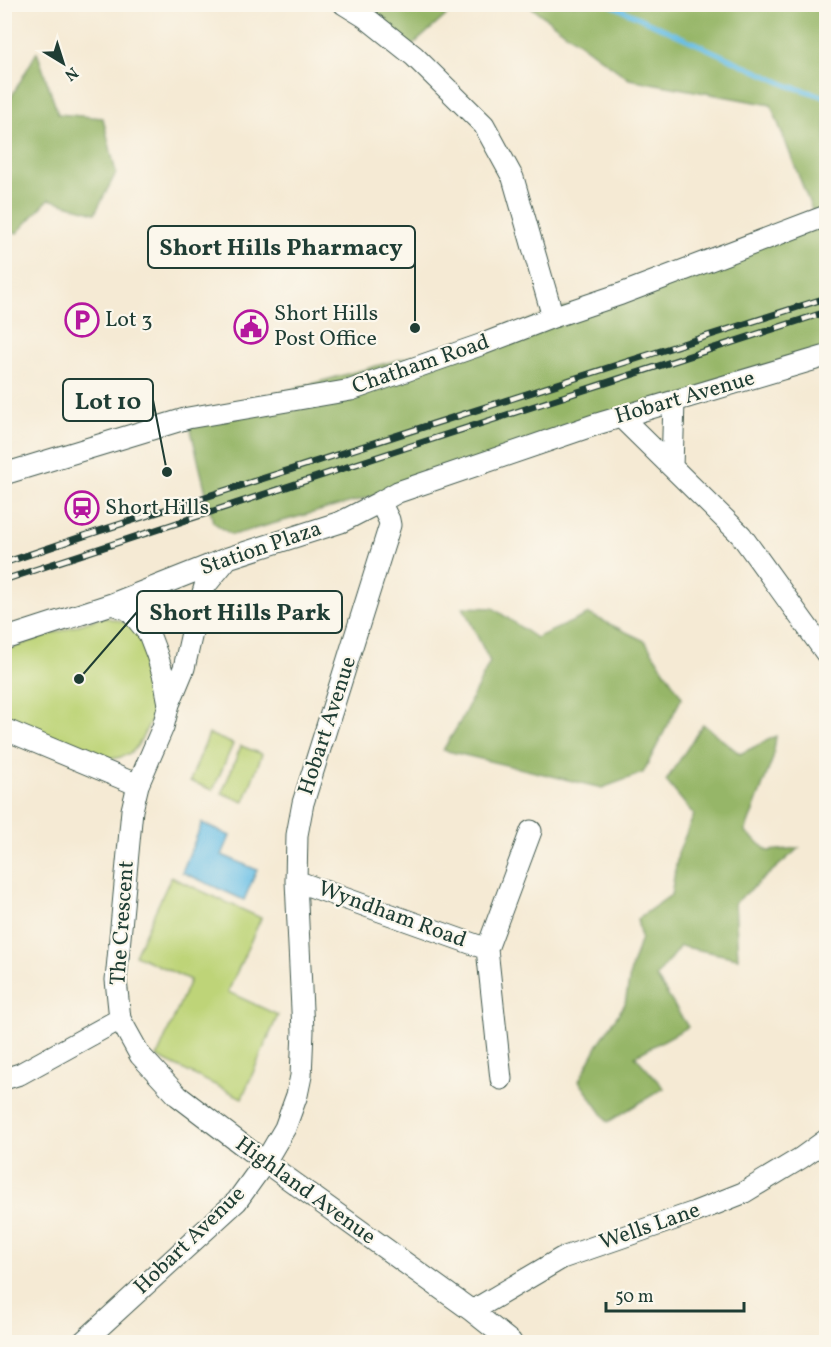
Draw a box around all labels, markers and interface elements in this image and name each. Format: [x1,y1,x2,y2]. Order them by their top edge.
north arrow [33,33,93,93]
text: N [59,61,82,86]
callout: Short Hills Pharmacy [148,226,415,268]
text: Short Hills Pharmacy [159,232,403,266]
place label: Short Hills Post Office [274,299,378,355]
parking icon: Lot 3 [64,302,100,338]
place label: Lot 3 [105,305,152,336]
public building icon: Short Hills Post Office [233,309,269,345]
street label: Chatham Road [348,327,494,403]
street label: Hobart Avenue [611,363,759,433]
callout: Lot 10 [63,379,153,421]
text: Lot 10 [75,386,141,420]
station icon: Short Hills [64,490,100,526]
place label: Short Hills [105,493,209,524]
street label: Station Plaza [196,514,326,584]
callout: Short Hills Park [137,591,342,633]
text: Short Hills Park [149,597,331,631]
street label: Hobart Avenue [291,653,365,799]
street label: The Crescent [103,859,143,986]
street label: Wyndham Road [313,874,471,956]
street label: Highland Avenue [228,1129,382,1253]
street label: Hobart Avenue [127,1180,253,1302]
street label: Wells Lane [596,1195,704,1259]
scale bar [606,1275,744,1313]
text: 50 m [615,1285,654,1310]

